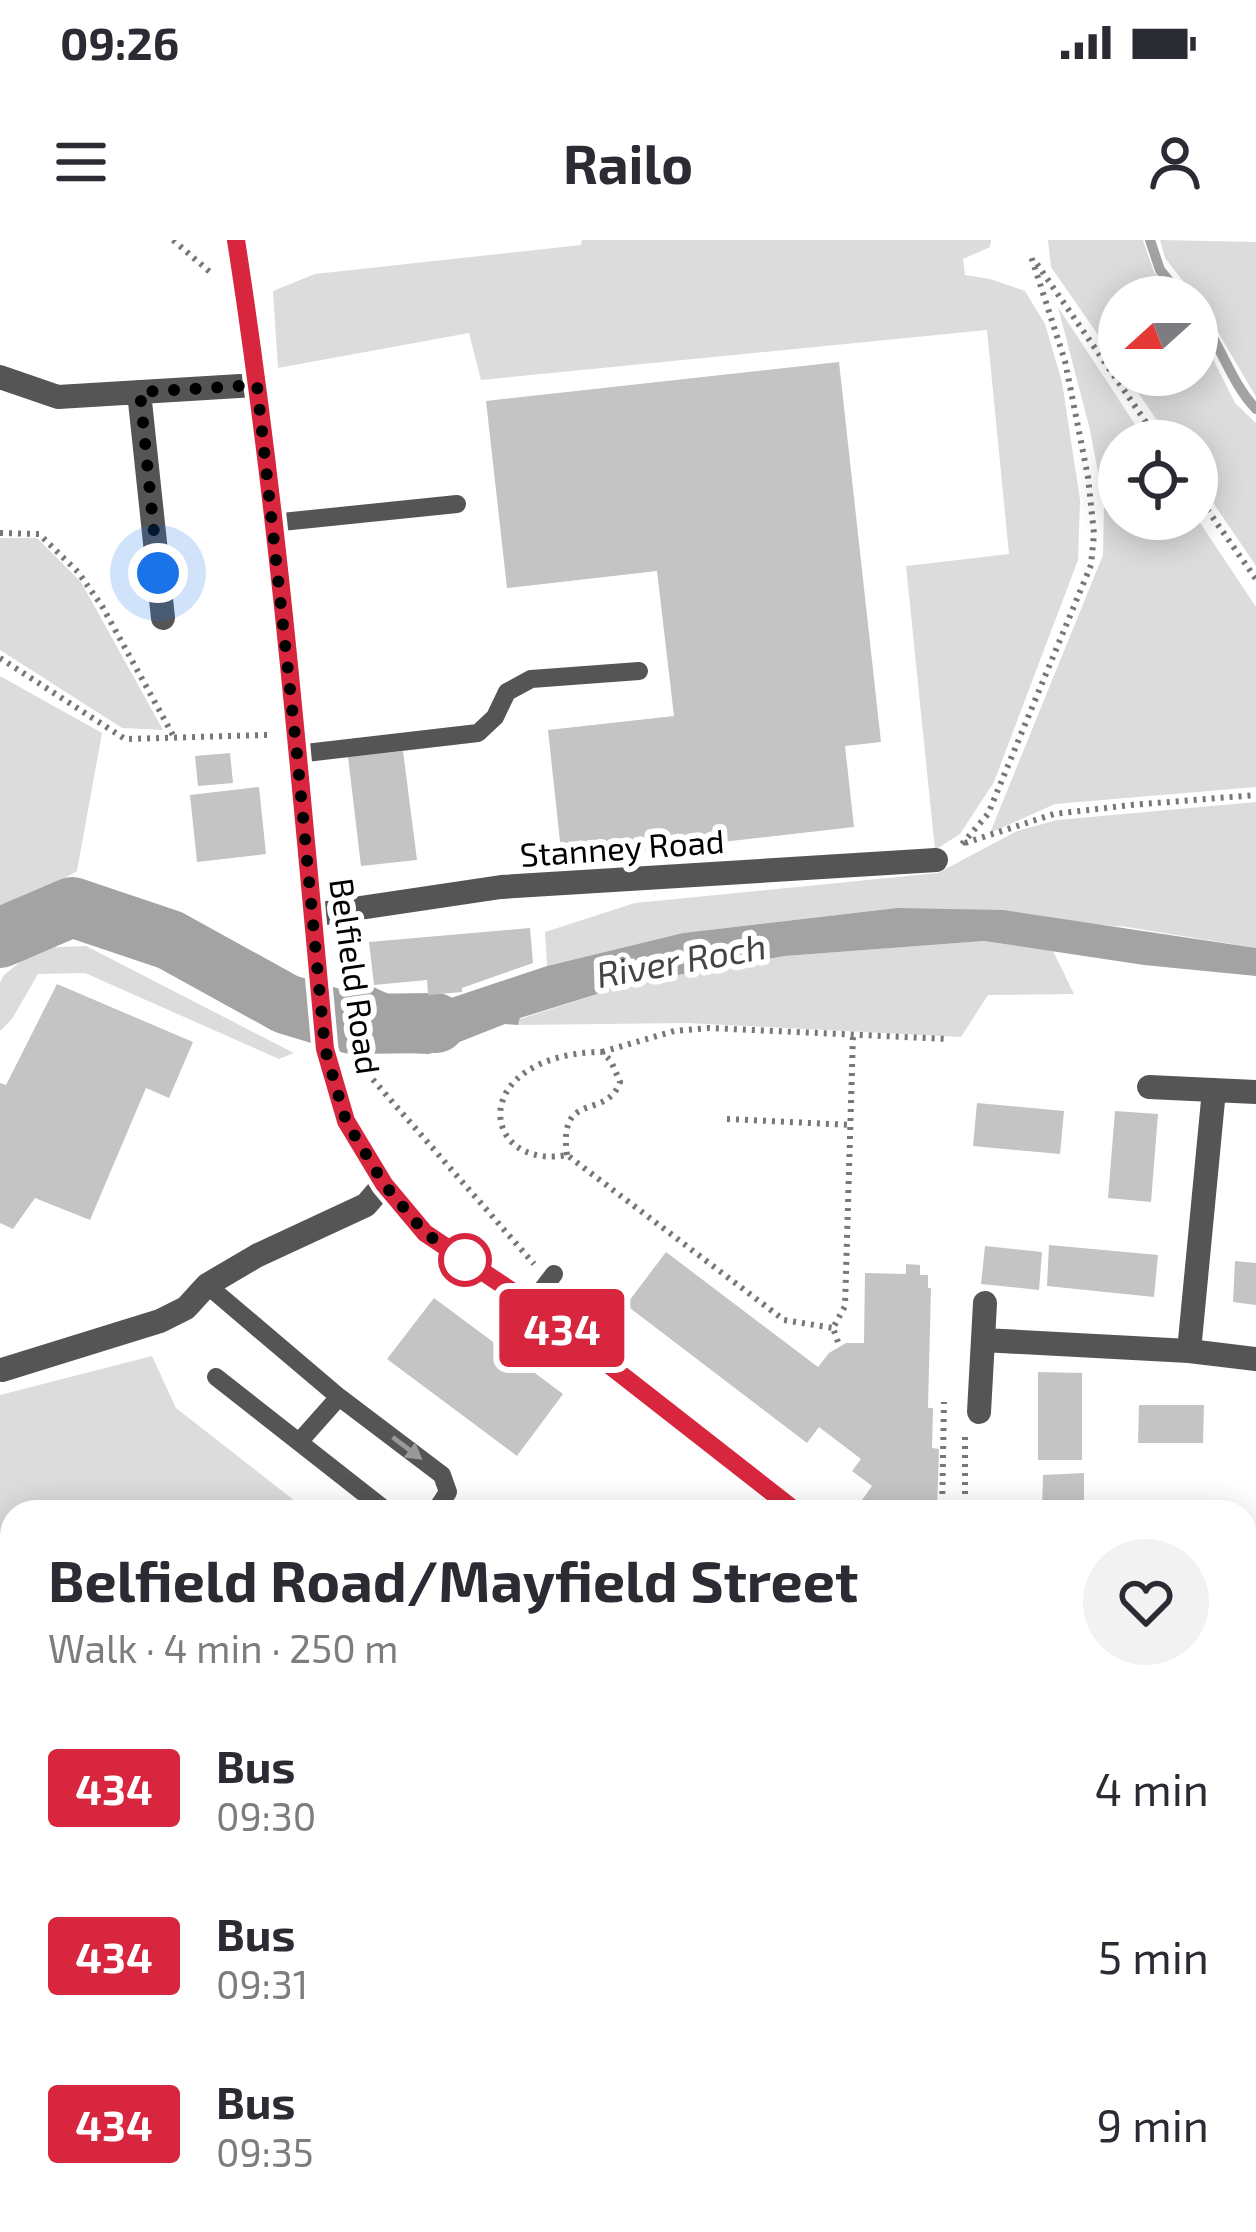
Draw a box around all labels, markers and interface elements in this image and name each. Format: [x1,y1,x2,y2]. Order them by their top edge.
text: 09:26 [60,15,179,69]
icon: menu [48,129,114,195]
icon: person [1142,129,1208,195]
text: Railo [563,130,693,195]
north arrow [1098,276,1218,396]
map controls [1098,276,1218,540]
button: locate [1098,420,1218,540]
your location [128,543,188,603]
street label: Stanney Road [518,820,726,874]
street label: Belfield Road [322,875,390,1077]
water label: River Roch [593,923,769,995]
unlabelled marker [440,1235,490,1285]
line badge: 434 [493,1289,631,1367]
text: 434 [523,1303,601,1353]
one-way arrow [391,1436,423,1460]
button: heart [1083,1539,1209,1665]
text: Belfield Road/Mayfield Street [48,1545,858,1613]
text: Walk · 4 min · 250 m [48,1624,399,1671]
text: Bus [216,1738,295,1792]
text: 4 min [1095,1761,1209,1815]
text: 434 [75,1763,153,1813]
text: 09:30 [216,1792,316,1839]
text: Bus [216,1906,295,1960]
text: 5 min [1098,1929,1209,1983]
text: 434 [75,1931,153,1981]
text: 09:31 [216,1960,308,2007]
text: Bus [216,2074,295,2128]
text: 9 min [1096,2097,1209,2151]
text: 434 [75,2099,153,2149]
text: 09:35 [216,2128,314,2175]

